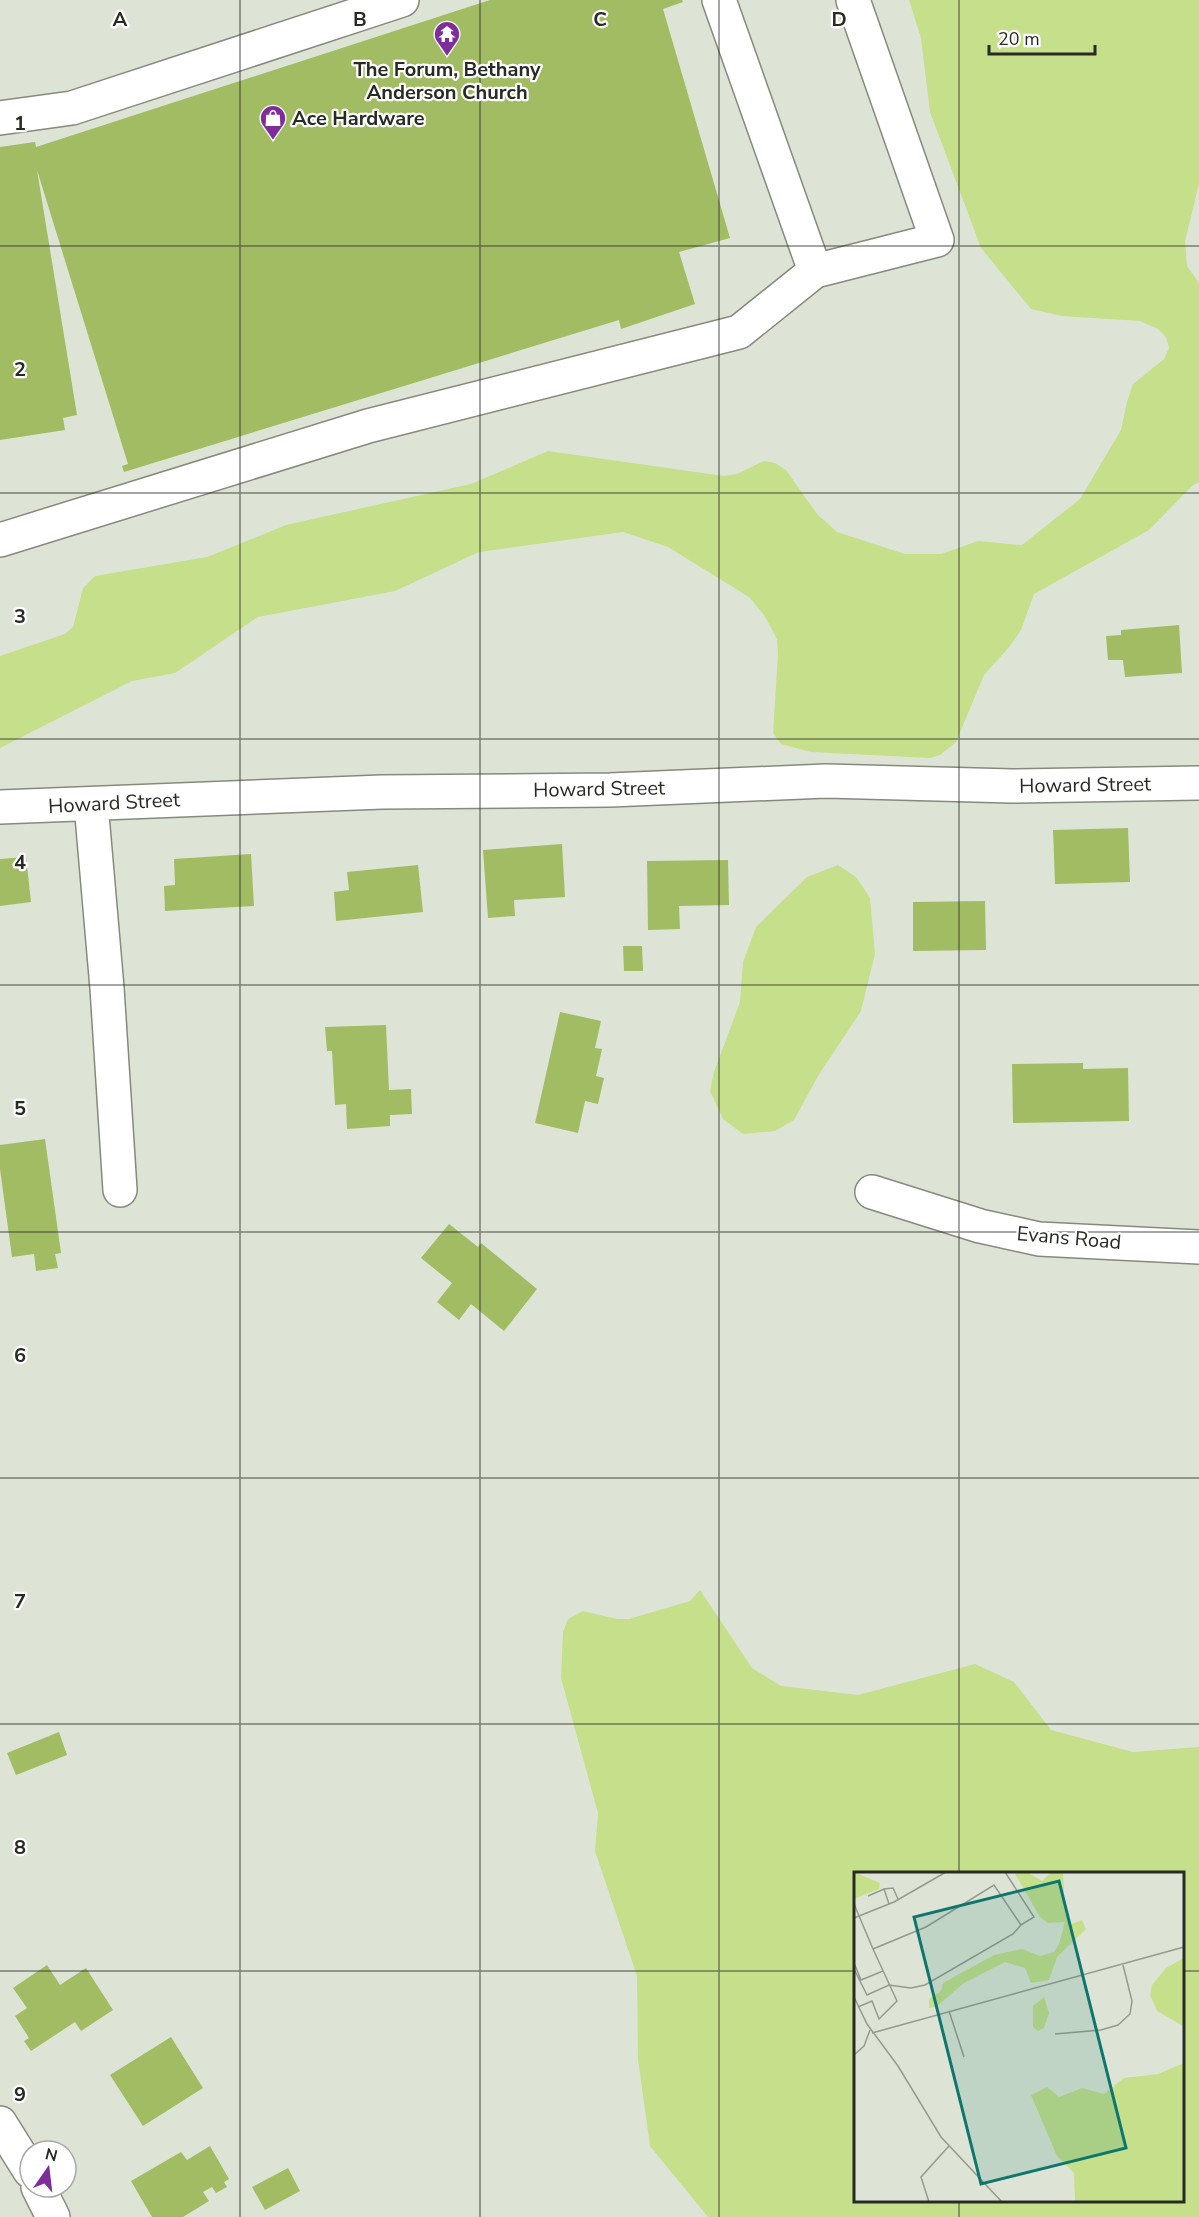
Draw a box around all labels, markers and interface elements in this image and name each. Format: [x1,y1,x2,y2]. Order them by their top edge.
text: A [113,6,128,33]
text: B [353,6,367,33]
text: C [593,6,607,33]
text: D [831,6,847,33]
scale bar [989,18,1096,56]
temple icon: The Forum, Bethany Anderson Church [432,19,462,57]
text: 20 m [998,27,1040,51]
place label: The Forum, Bethany Anderson Church [353,56,541,106]
shop icon: Ace Hardware [258,103,288,141]
place label: Ace Hardware [292,105,425,132]
text: 1 [14,110,26,137]
text: 2 [14,356,26,383]
text: 3 [14,603,26,630]
street label: Howard Street [1019,770,1152,800]
street label: Howard Street [533,774,666,804]
street label: Howard Street [47,786,182,820]
text: 4 [14,849,26,876]
text: 5 [14,1095,26,1122]
street label: Evans Road [1016,1220,1122,1256]
text: 6 [14,1342,26,1369]
text: 7 [14,1588,26,1615]
text: 8 [14,1834,26,1861]
inset map [854,1872,1184,2202]
text: 9 [14,2081,26,2108]
north arrow [18,2139,78,2199]
text: N [43,2143,60,2168]

